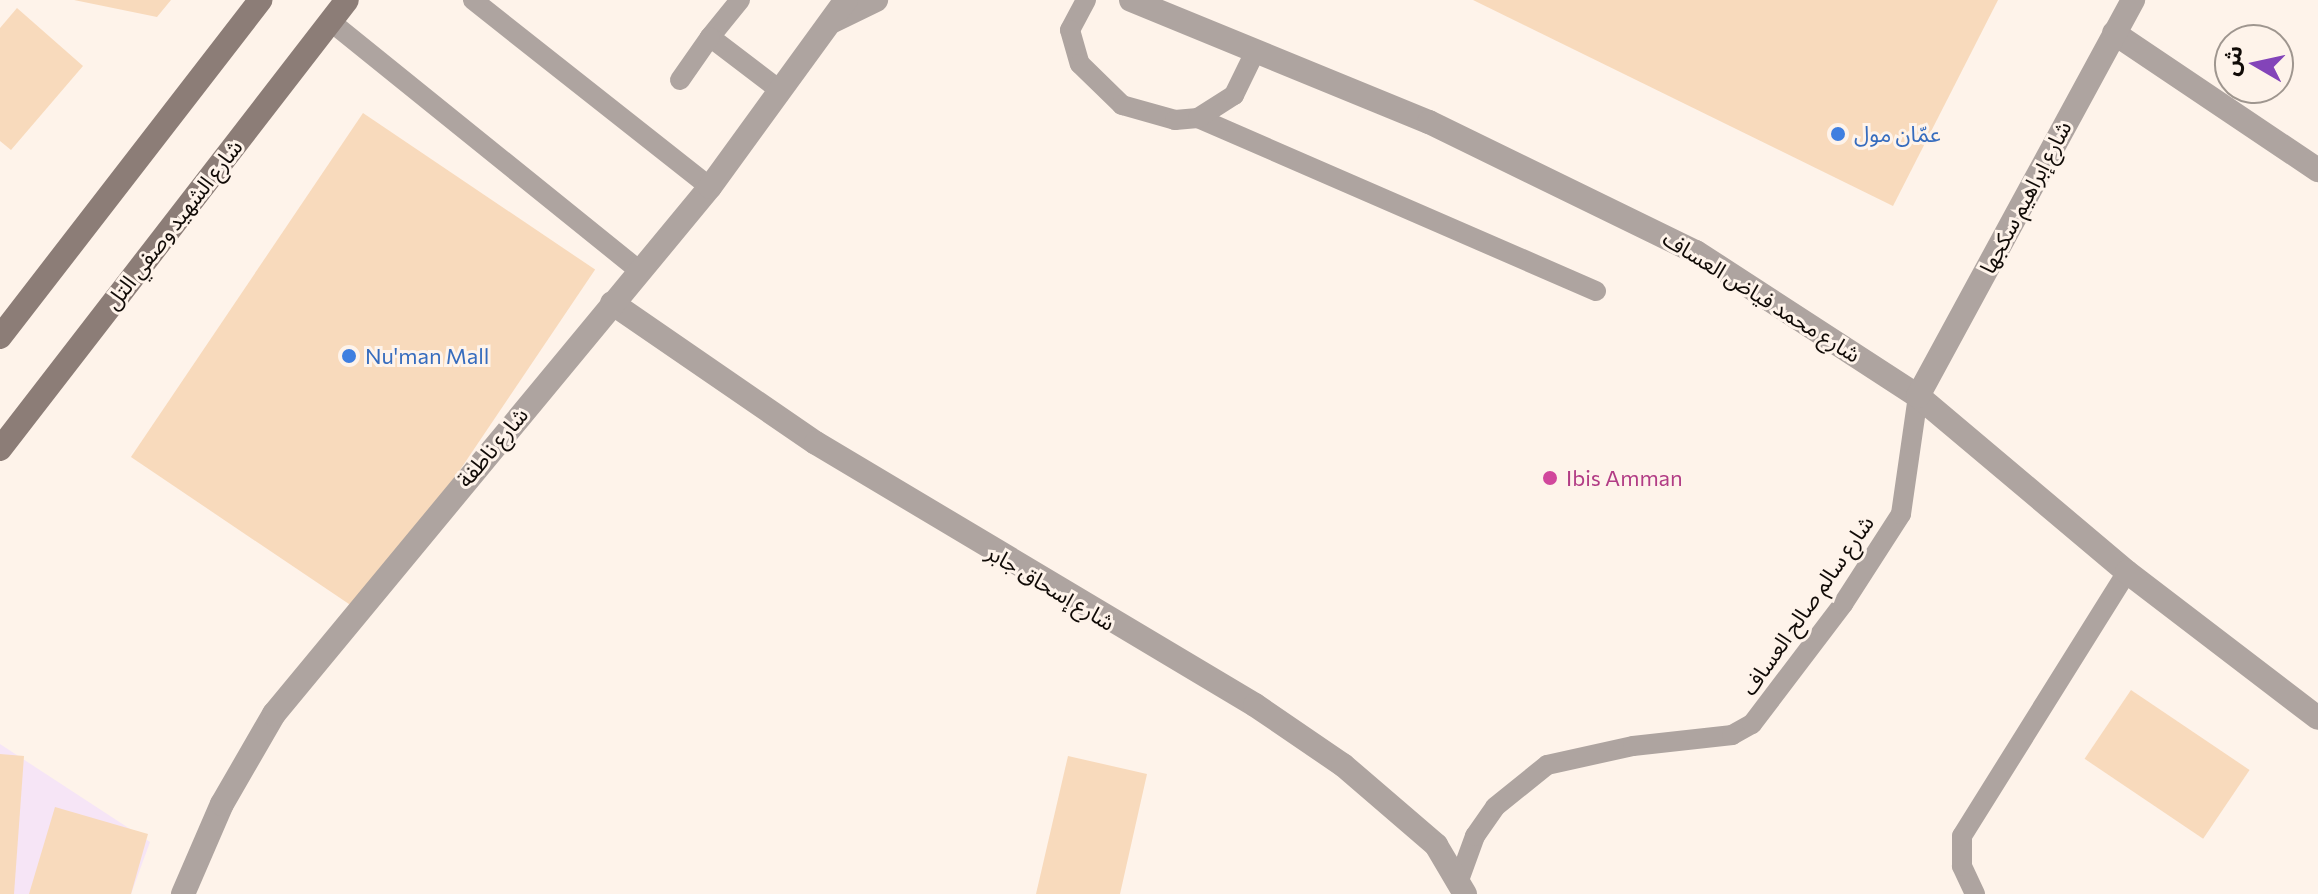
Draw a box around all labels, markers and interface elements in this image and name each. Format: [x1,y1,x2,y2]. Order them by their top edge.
north arrow [2214,24,2294,104]
text: ش [2216,43,2247,77]
street label: شارع إبراهيم سكجها [1974,116,2076,278]
place label: عمّان مول [1854,121,1941,147]
marker: عمّان مول [1829,125,1847,143]
street label: شارع الشهيد وصفي التل [98,134,248,314]
street label: شارع محمد فياض العساف [1658,224,1866,368]
place label: Nu'man Mall [365,343,489,369]
marker: Nu'man Mall [340,347,358,365]
street label: شارع ناطفة [451,402,533,492]
place label: Ibis Amman [1566,465,1683,491]
marker: Ibis Amman [1541,469,1559,487]
street label: شارع سالم صالح العساف [1735,510,1879,700]
street label: شارع إسحاق جابر [982,538,1120,636]

